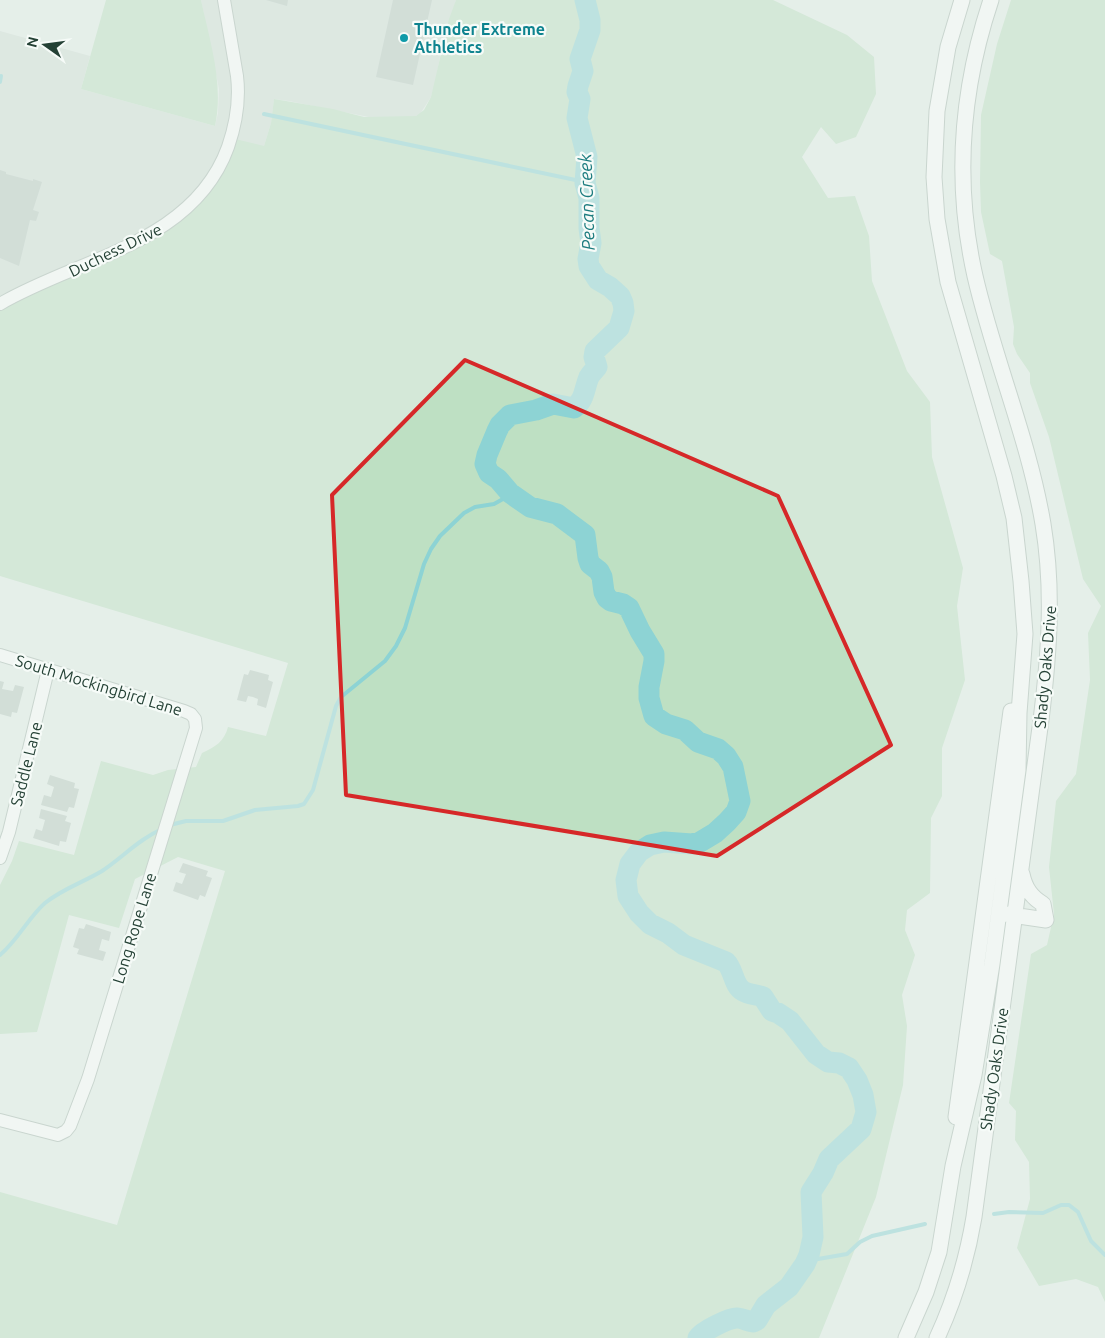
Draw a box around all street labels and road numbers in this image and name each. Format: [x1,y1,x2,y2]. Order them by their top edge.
street label: Duchess Drive [66,220,164,280]
street label: Shady Oaks Drive [1031,605,1059,729]
street label: South Mockingbird Lane [13,651,185,719]
street label: Saddle Lane [7,720,45,808]
street label: Long Rope Lane [109,870,159,986]
street label: Shady Oaks Drive [976,1007,1012,1131]

